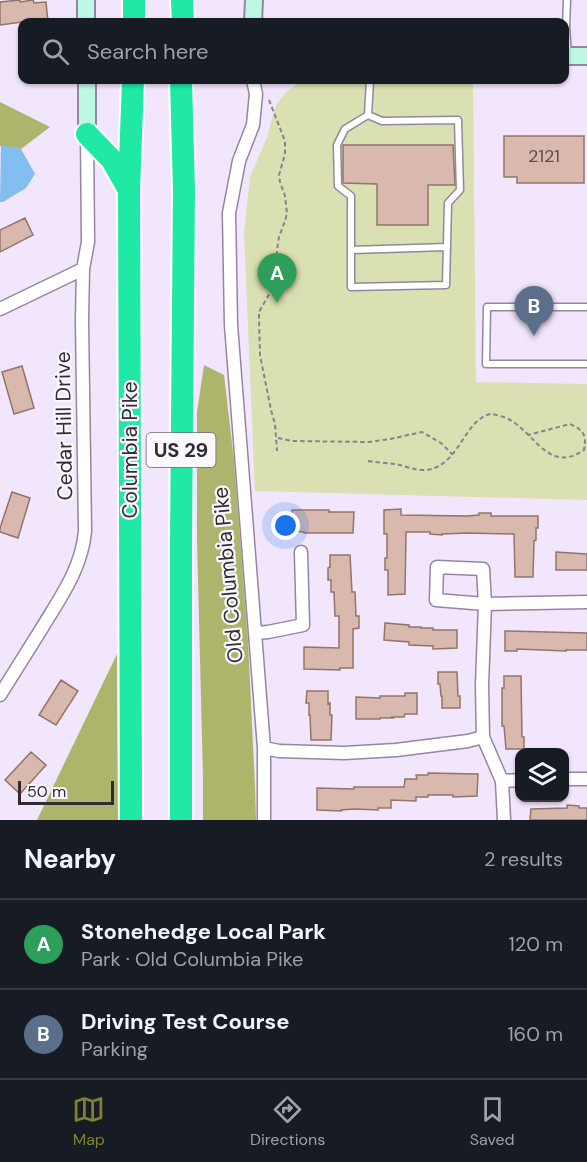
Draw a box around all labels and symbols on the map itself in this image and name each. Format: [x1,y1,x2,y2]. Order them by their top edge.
house number: 2121 [528,144,560,168]
pin: A [258,254,296,303]
pin: B [514,286,554,336]
street label: Cedar Hill Drive [49,351,79,501]
street label: Columbia Pike [116,381,144,519]
road number: US 29 [146,433,216,467]
street label: Old Columbia Pike [206,486,250,664]
your location [271,511,300,540]
scale bar [18,778,114,806]

